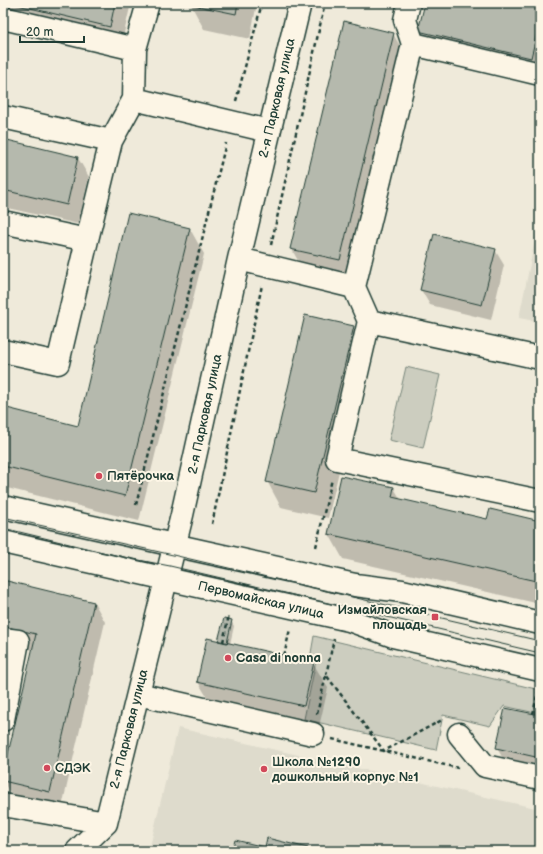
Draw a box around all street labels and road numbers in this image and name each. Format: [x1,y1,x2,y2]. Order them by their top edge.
street label: 2-я Парковая улица [255,36,299,160]
street label: 2-я Парковая улица [184,352,226,476]
street label: Первомайская улица [196,578,326,622]
street label: 2-я Парковая улица [106,667,152,790]

